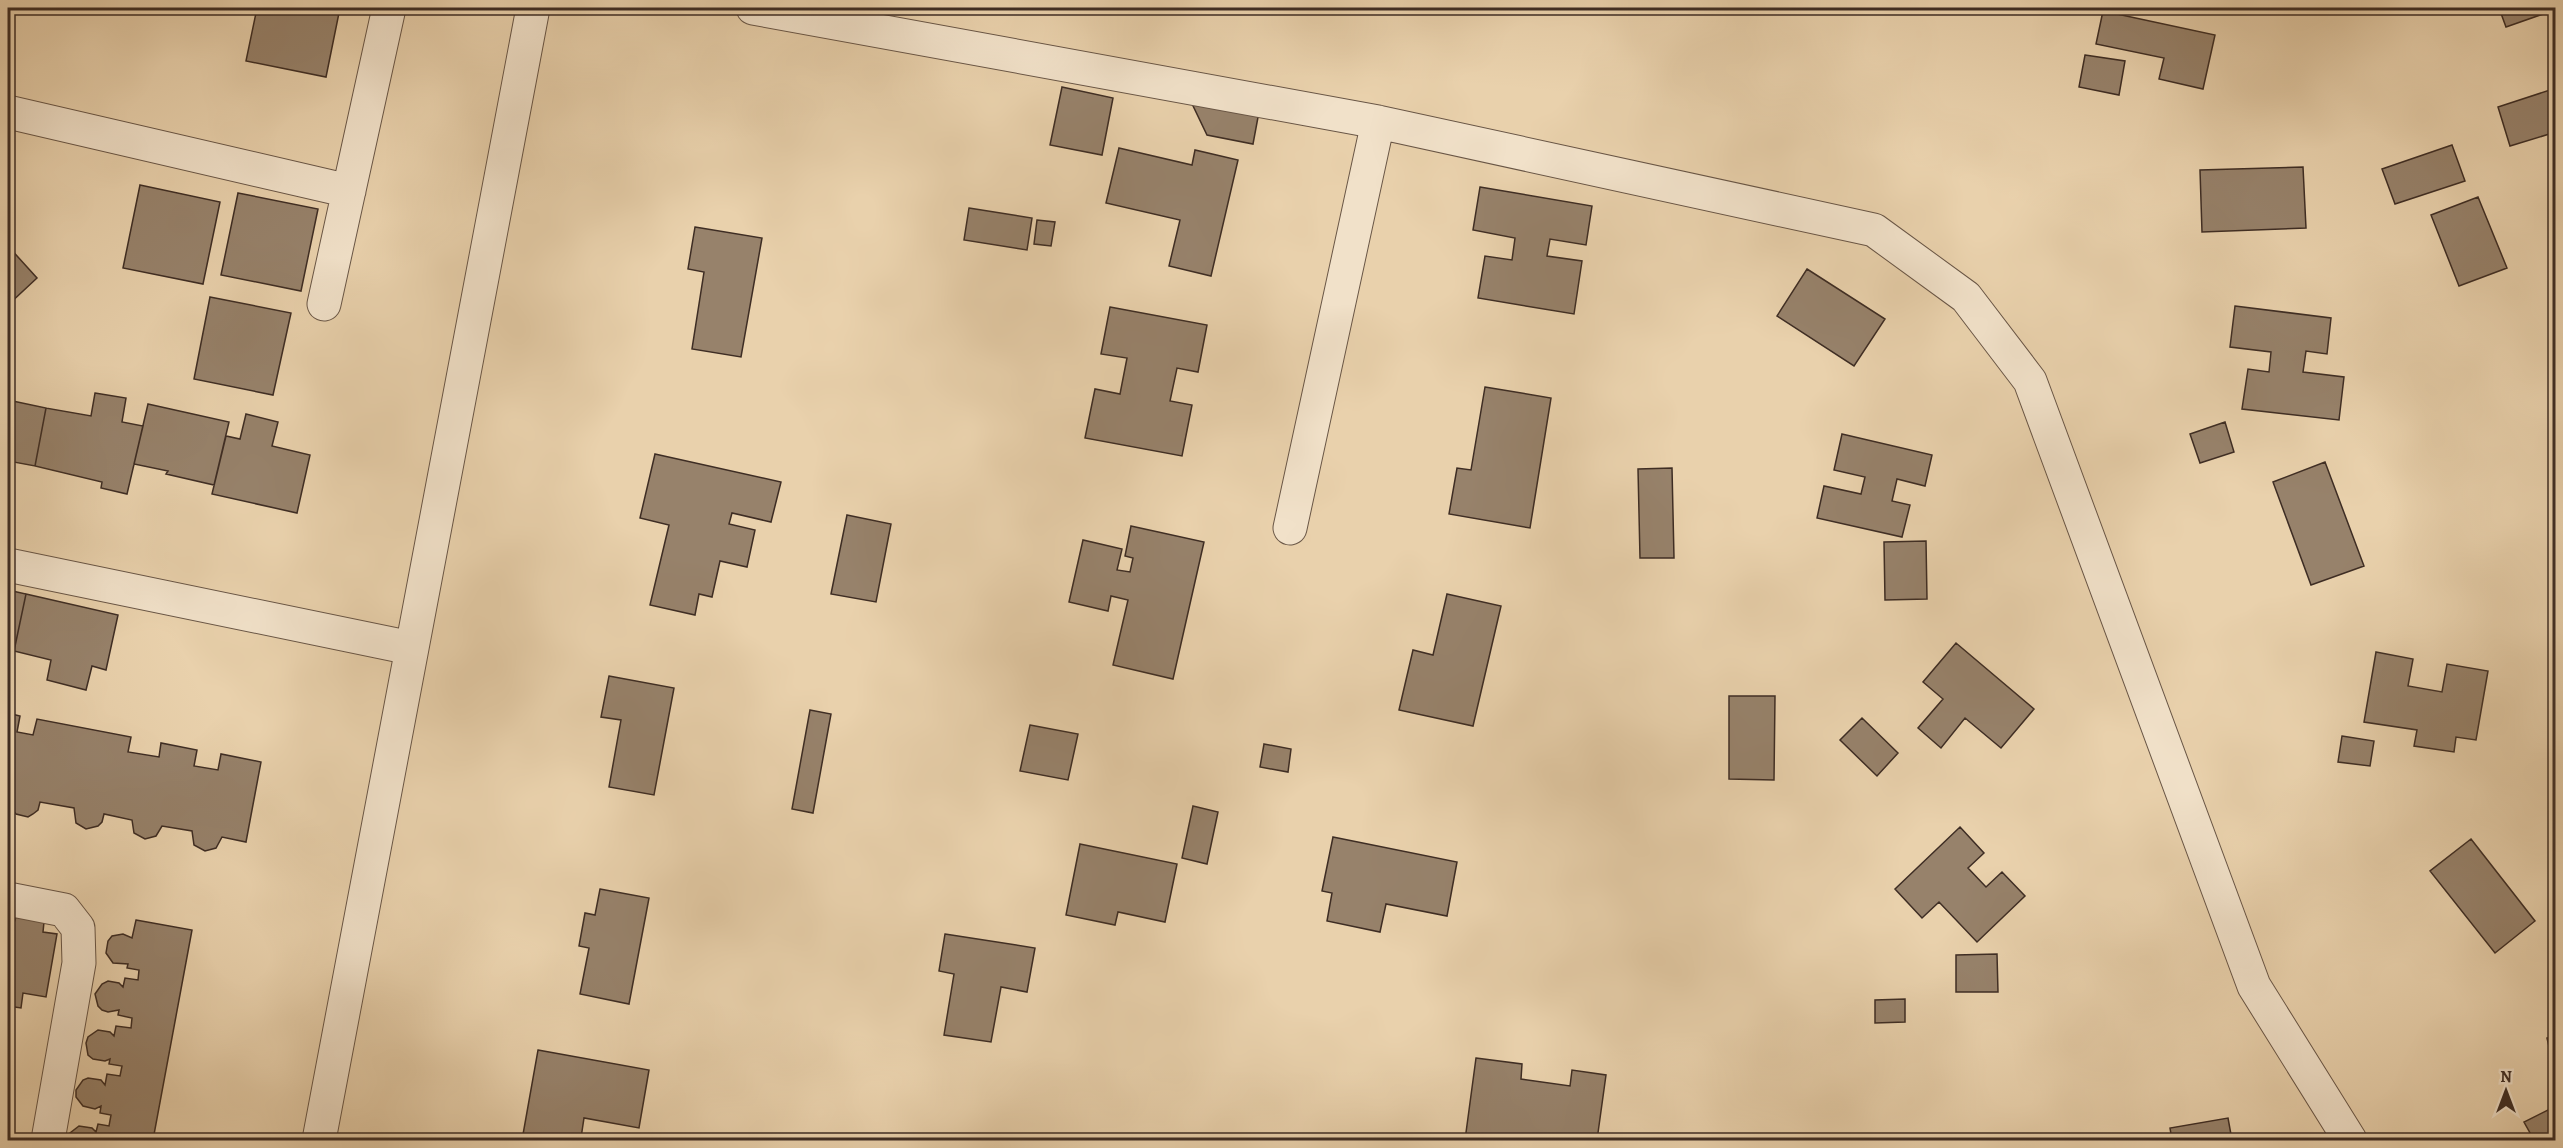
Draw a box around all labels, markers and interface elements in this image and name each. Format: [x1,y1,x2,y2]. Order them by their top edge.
north arrow [2476,1061,2536,1121]
text: N [2500,1066,2512,1088]

